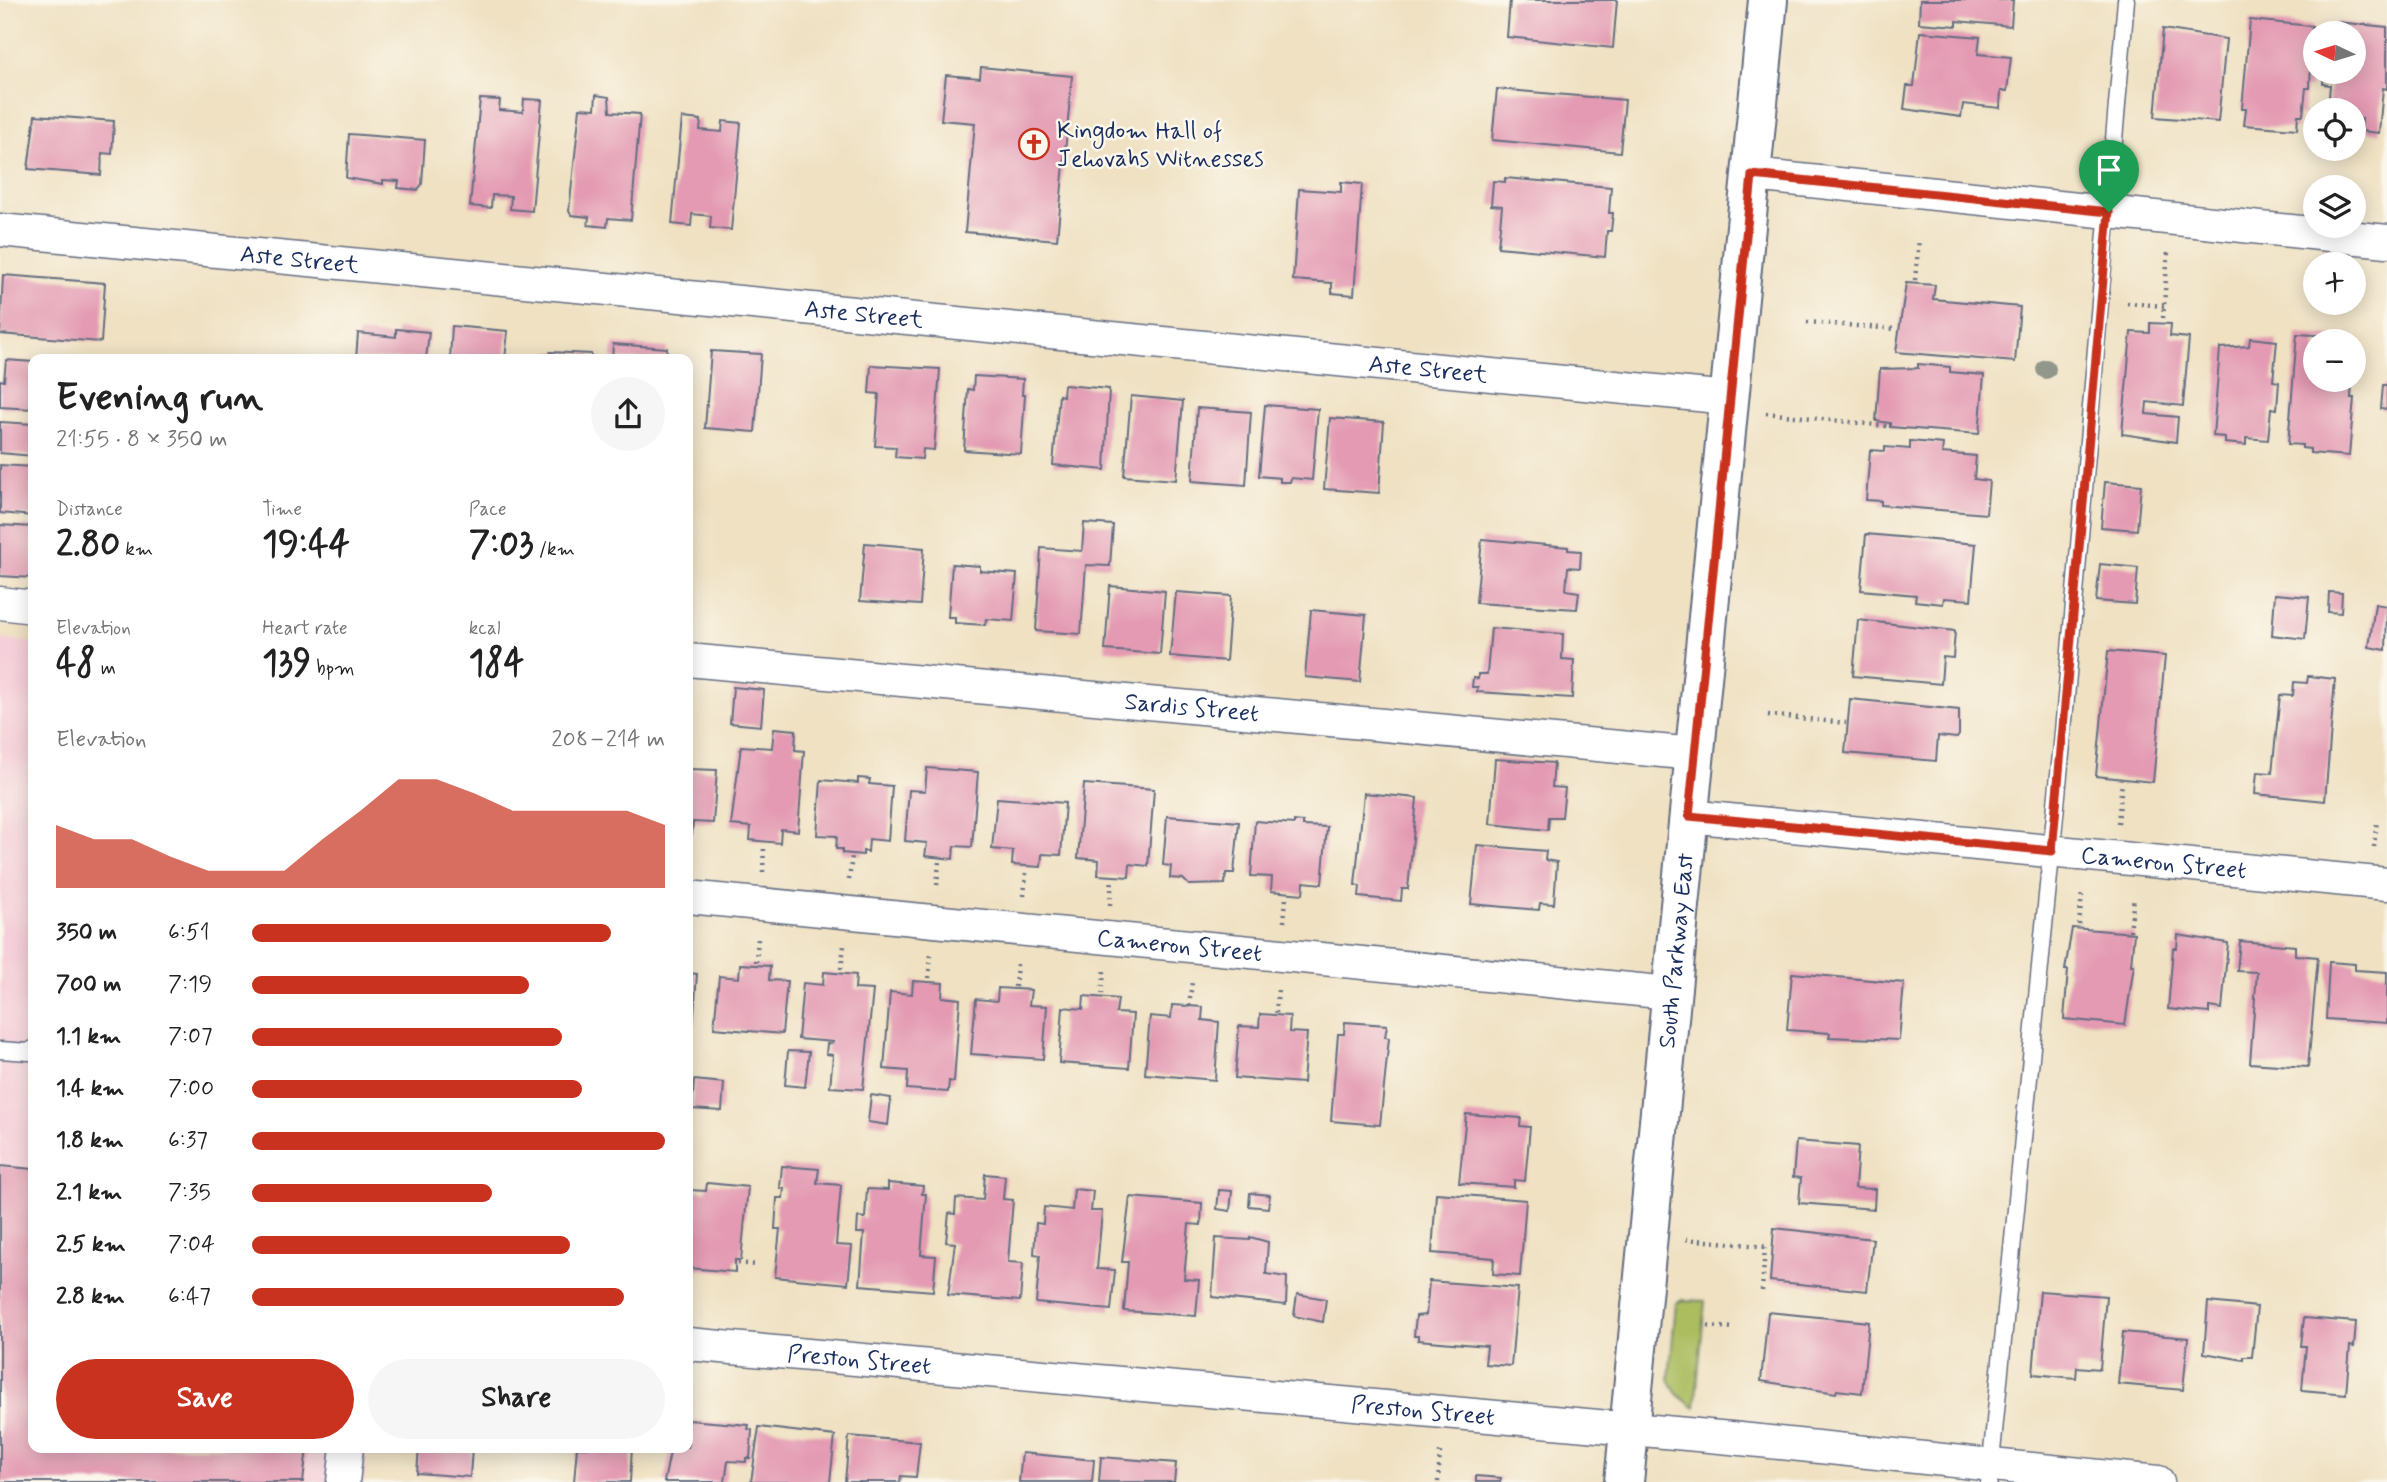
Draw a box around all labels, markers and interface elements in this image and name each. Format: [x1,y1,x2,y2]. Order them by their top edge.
north arrow [2303,21,2366,84]
map controls [2303,21,2366,392]
button: locate [2303,98,2366,161]
place label: Kingdom Hall of Jehovahs Witnesses [1057,116,1264,175]
church icon: Kingdom Hall of Jehovahs Witnesses [1017,127,1051,161]
pin [2079,140,2139,212]
icon: arrive [2090,151,2128,189]
button: layers [2303,175,2366,238]
street label: Aste Street [239,239,360,282]
button: + [2303,252,2366,315]
street label: Aste Street [803,294,925,337]
button: − [2303,329,2366,392]
street label: Aste Street [1367,349,1489,391]
text: Evening run [56,374,263,423]
button: share [591,377,665,451]
text: 21:55 · 8 × 350 m [56,425,228,455]
text: Distance [56,497,123,522]
text: Time [262,497,302,522]
text: Pace [469,497,506,522]
text: 2.80 [56,522,120,568]
text: 19:44 [262,522,350,568]
text: 7:03 [469,522,534,568]
text: km [120,537,153,562]
text: /km [534,537,575,562]
text: Elevation [56,616,131,641]
text: Heart rate [262,616,348,641]
text: kcal [469,616,501,641]
text: 48 [56,641,96,687]
text: 139 [262,641,311,687]
text: 184 [469,641,524,687]
text: m [96,656,116,681]
text: bpm [311,656,355,681]
street label: Sardis Street [1123,687,1260,730]
text: Elevation [56,725,147,755]
text: 208–214 m [551,725,665,755]
street label: Cameron Street [2079,840,2248,887]
street label: South Parkway East [1652,851,1702,1050]
text: 350 m [56,918,117,948]
text: 6:51 [168,918,210,948]
street label: Cameron Street [1095,923,1264,970]
text: 700 m [56,970,121,1000]
text: 7:19 [168,970,212,1000]
text: 1.1 km [56,1022,121,1052]
text: 7:07 [168,1022,213,1052]
text: 1.4 km [56,1074,124,1104]
text: 7:00 [168,1074,214,1104]
text: 1.8 km [56,1126,124,1156]
text: 6:37 [168,1126,208,1156]
text: 2.1 km [56,1178,122,1208]
text: 7:35 [168,1178,211,1208]
text: 2.5 km [56,1230,126,1260]
text: 7:04 [168,1230,215,1260]
text: 2.8 km [56,1282,125,1312]
text: 6:47 [168,1282,211,1312]
street label: Preston Street [786,1339,932,1383]
button: Save [56,1359,354,1439]
button: Share [368,1359,665,1439]
street label: Preston Street [1350,1390,1496,1434]

